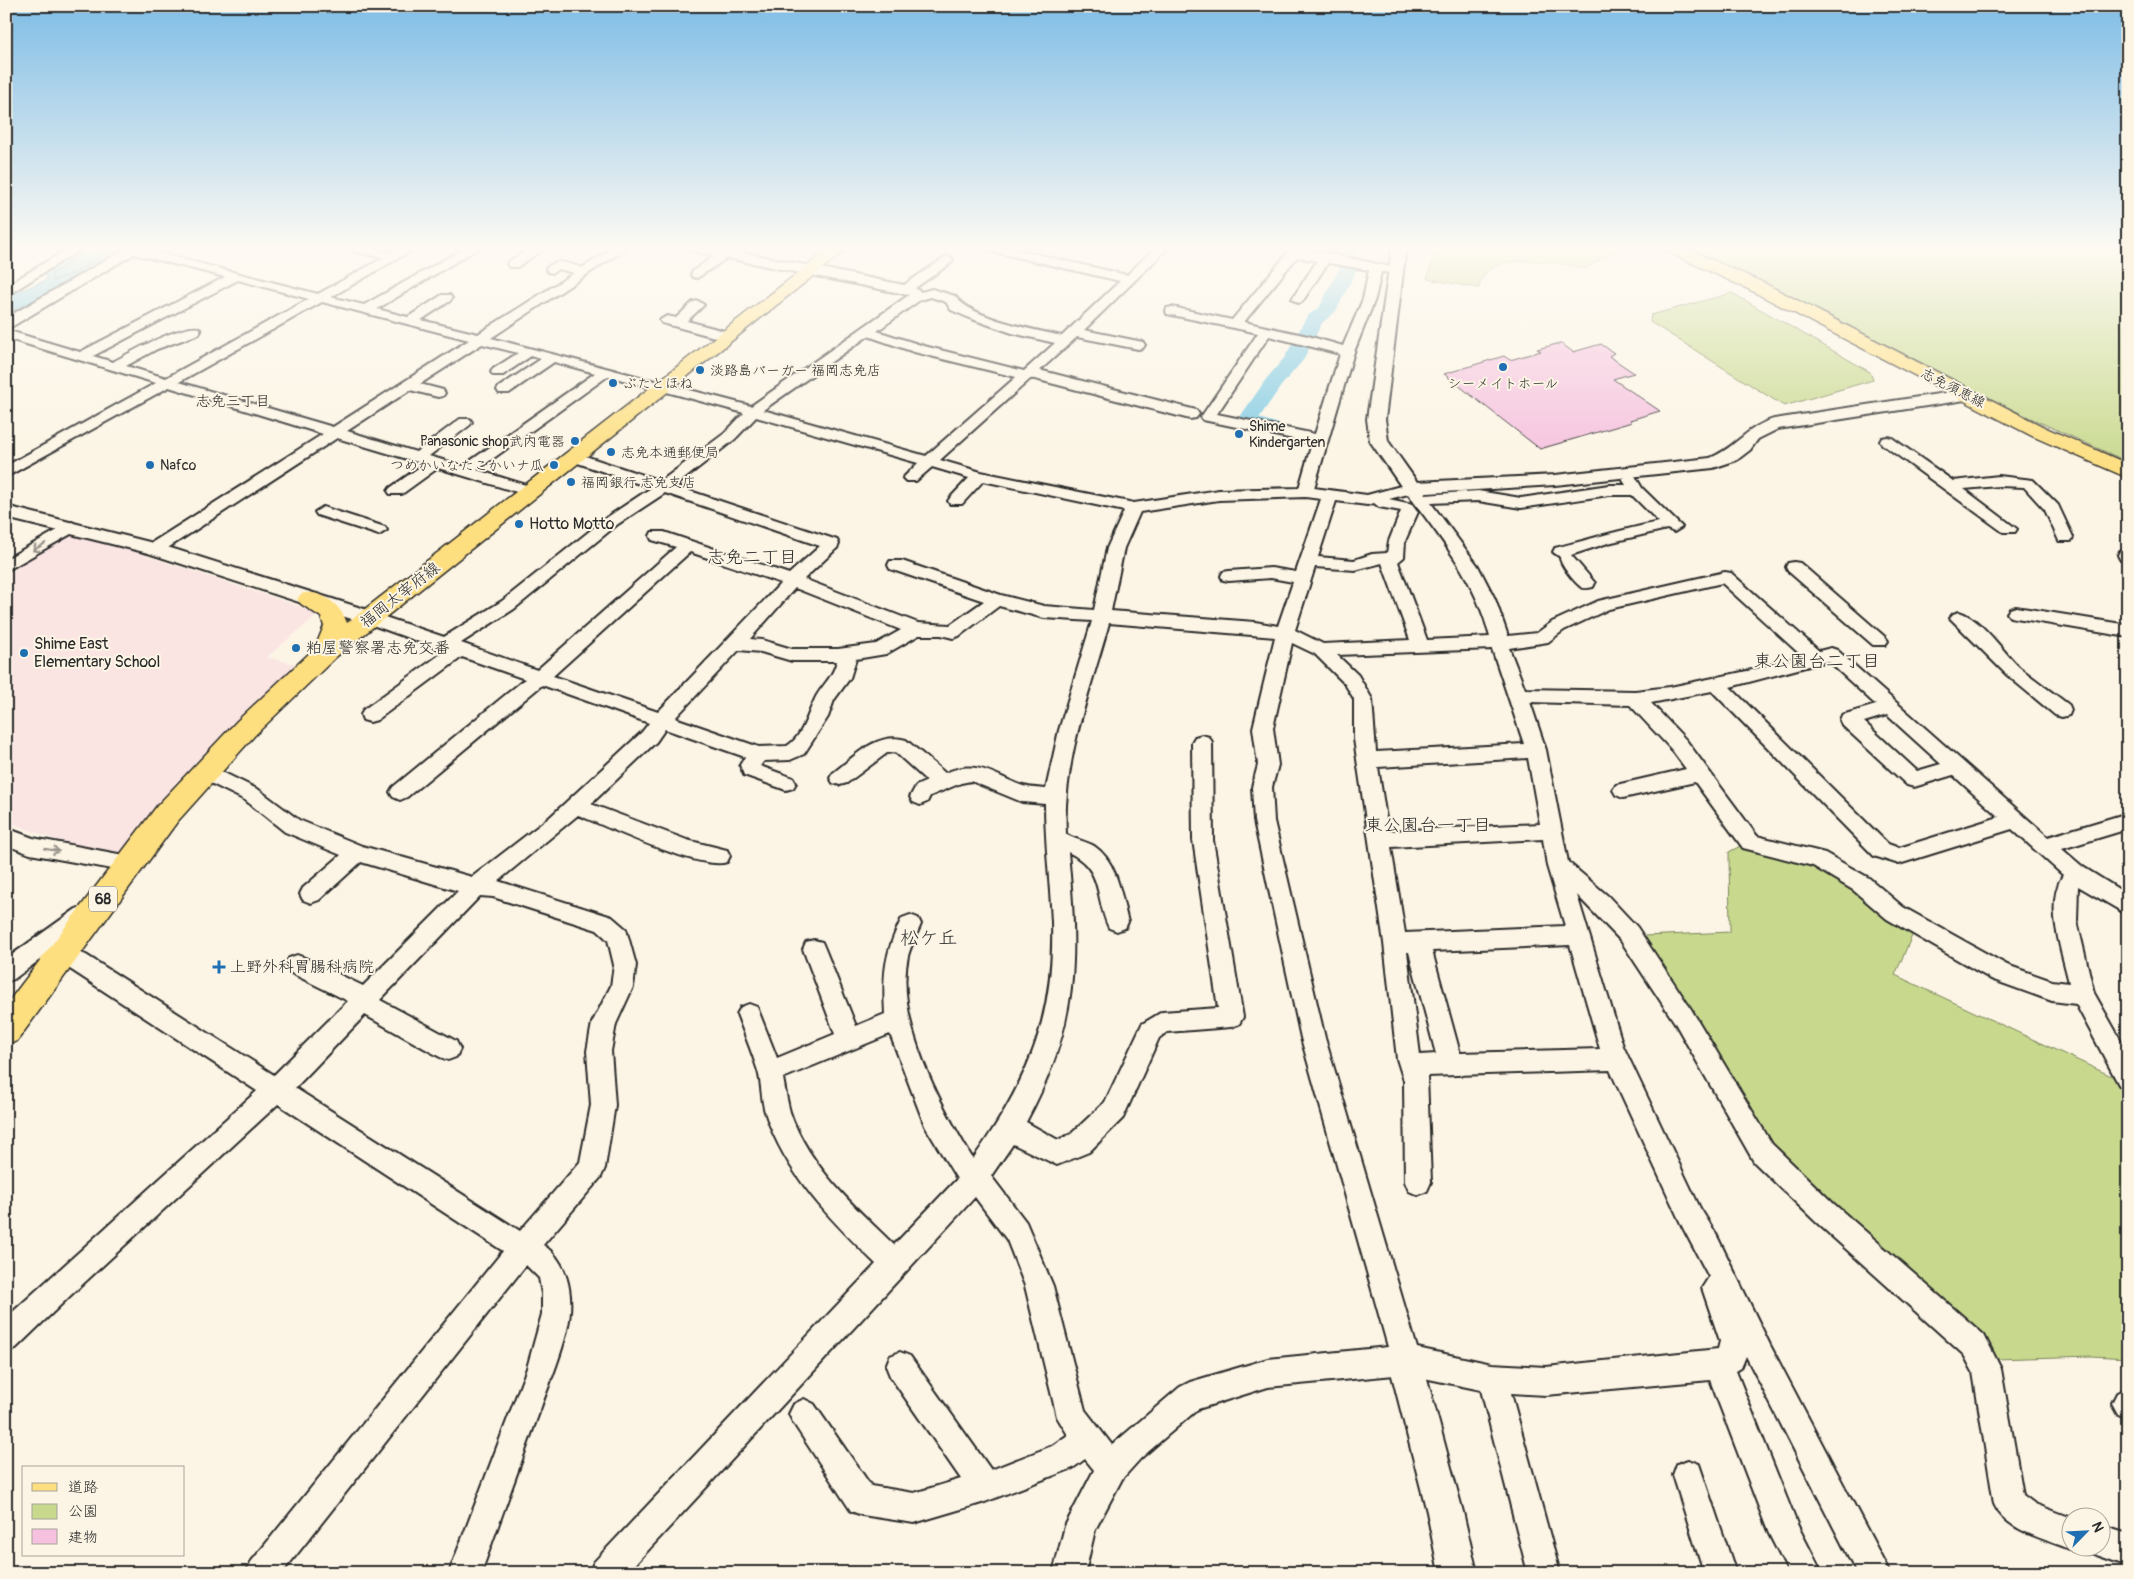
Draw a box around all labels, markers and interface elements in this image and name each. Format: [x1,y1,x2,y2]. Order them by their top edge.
marker: シーメイトホール [1497,361,1509,373]
place label: 淡路島バーガー 福岡志免店 [710,362,881,379]
marker: 淡路島バーガー 福岡志免店 [694,364,706,376]
street label: 志免須恵線 [1918,365,1988,411]
place label: ぶたとほね [623,375,693,392]
place label: シーメイトホール [1447,375,1559,392]
marker: ぶたとほね [607,377,619,389]
district label: 志免三丁目 [195,392,271,411]
place label: Shime Kindergarten [1249,418,1325,451]
marker: Shime Kindergarten [1233,428,1245,440]
place label: Panasonic shop武内電器 [420,433,565,450]
marker: Panasonic shop武内電器 [569,435,581,447]
place label: 志免本通郵便局 [621,444,719,461]
marker: 志免本通郵便局 [605,446,617,458]
place label: Nafco [160,457,197,474]
place label: つめかいなたこかいナ瓜 [390,457,544,474]
marker: Nafco [144,459,156,471]
marker: つめかいなたこかいナ瓜 [548,459,560,471]
place label: 福岡銀行 志免支店 [581,474,696,491]
marker: 福岡銀行 志免支店 [565,476,577,488]
place label: Hotto Motto [529,514,615,534]
marker: Hotto Motto [513,518,525,530]
one-way arrow [33,542,47,552]
district label: 志免二丁目 [707,546,797,569]
street label: 福岡太宰府線 [356,558,444,632]
place label: Shime East Elementary School [34,634,160,672]
place label: 粕屋警察署志免交番 [306,638,450,658]
marker: 粕屋警察署志免交番 [290,642,302,654]
marker: Shime East Elementary School [18,647,30,659]
district label: 東公園台二丁目 [1754,650,1880,673]
district label: 東公園台一丁目 [1365,814,1491,837]
one-way arrow [44,846,60,856]
road number: 68 [89,886,117,912]
district label: 松ケ丘 [900,926,958,950]
place label: 上野外科胃腸科病院 [230,957,374,977]
marker: 上野外科胃腸科病院 [212,960,226,974]
legend [22,1466,185,1556]
text: 道路 [68,1478,98,1497]
text: 公園 [68,1502,98,1521]
north arrow [2062,1506,2112,1556]
text: N [2088,1519,2107,1535]
text: 建物 [68,1528,98,1547]

